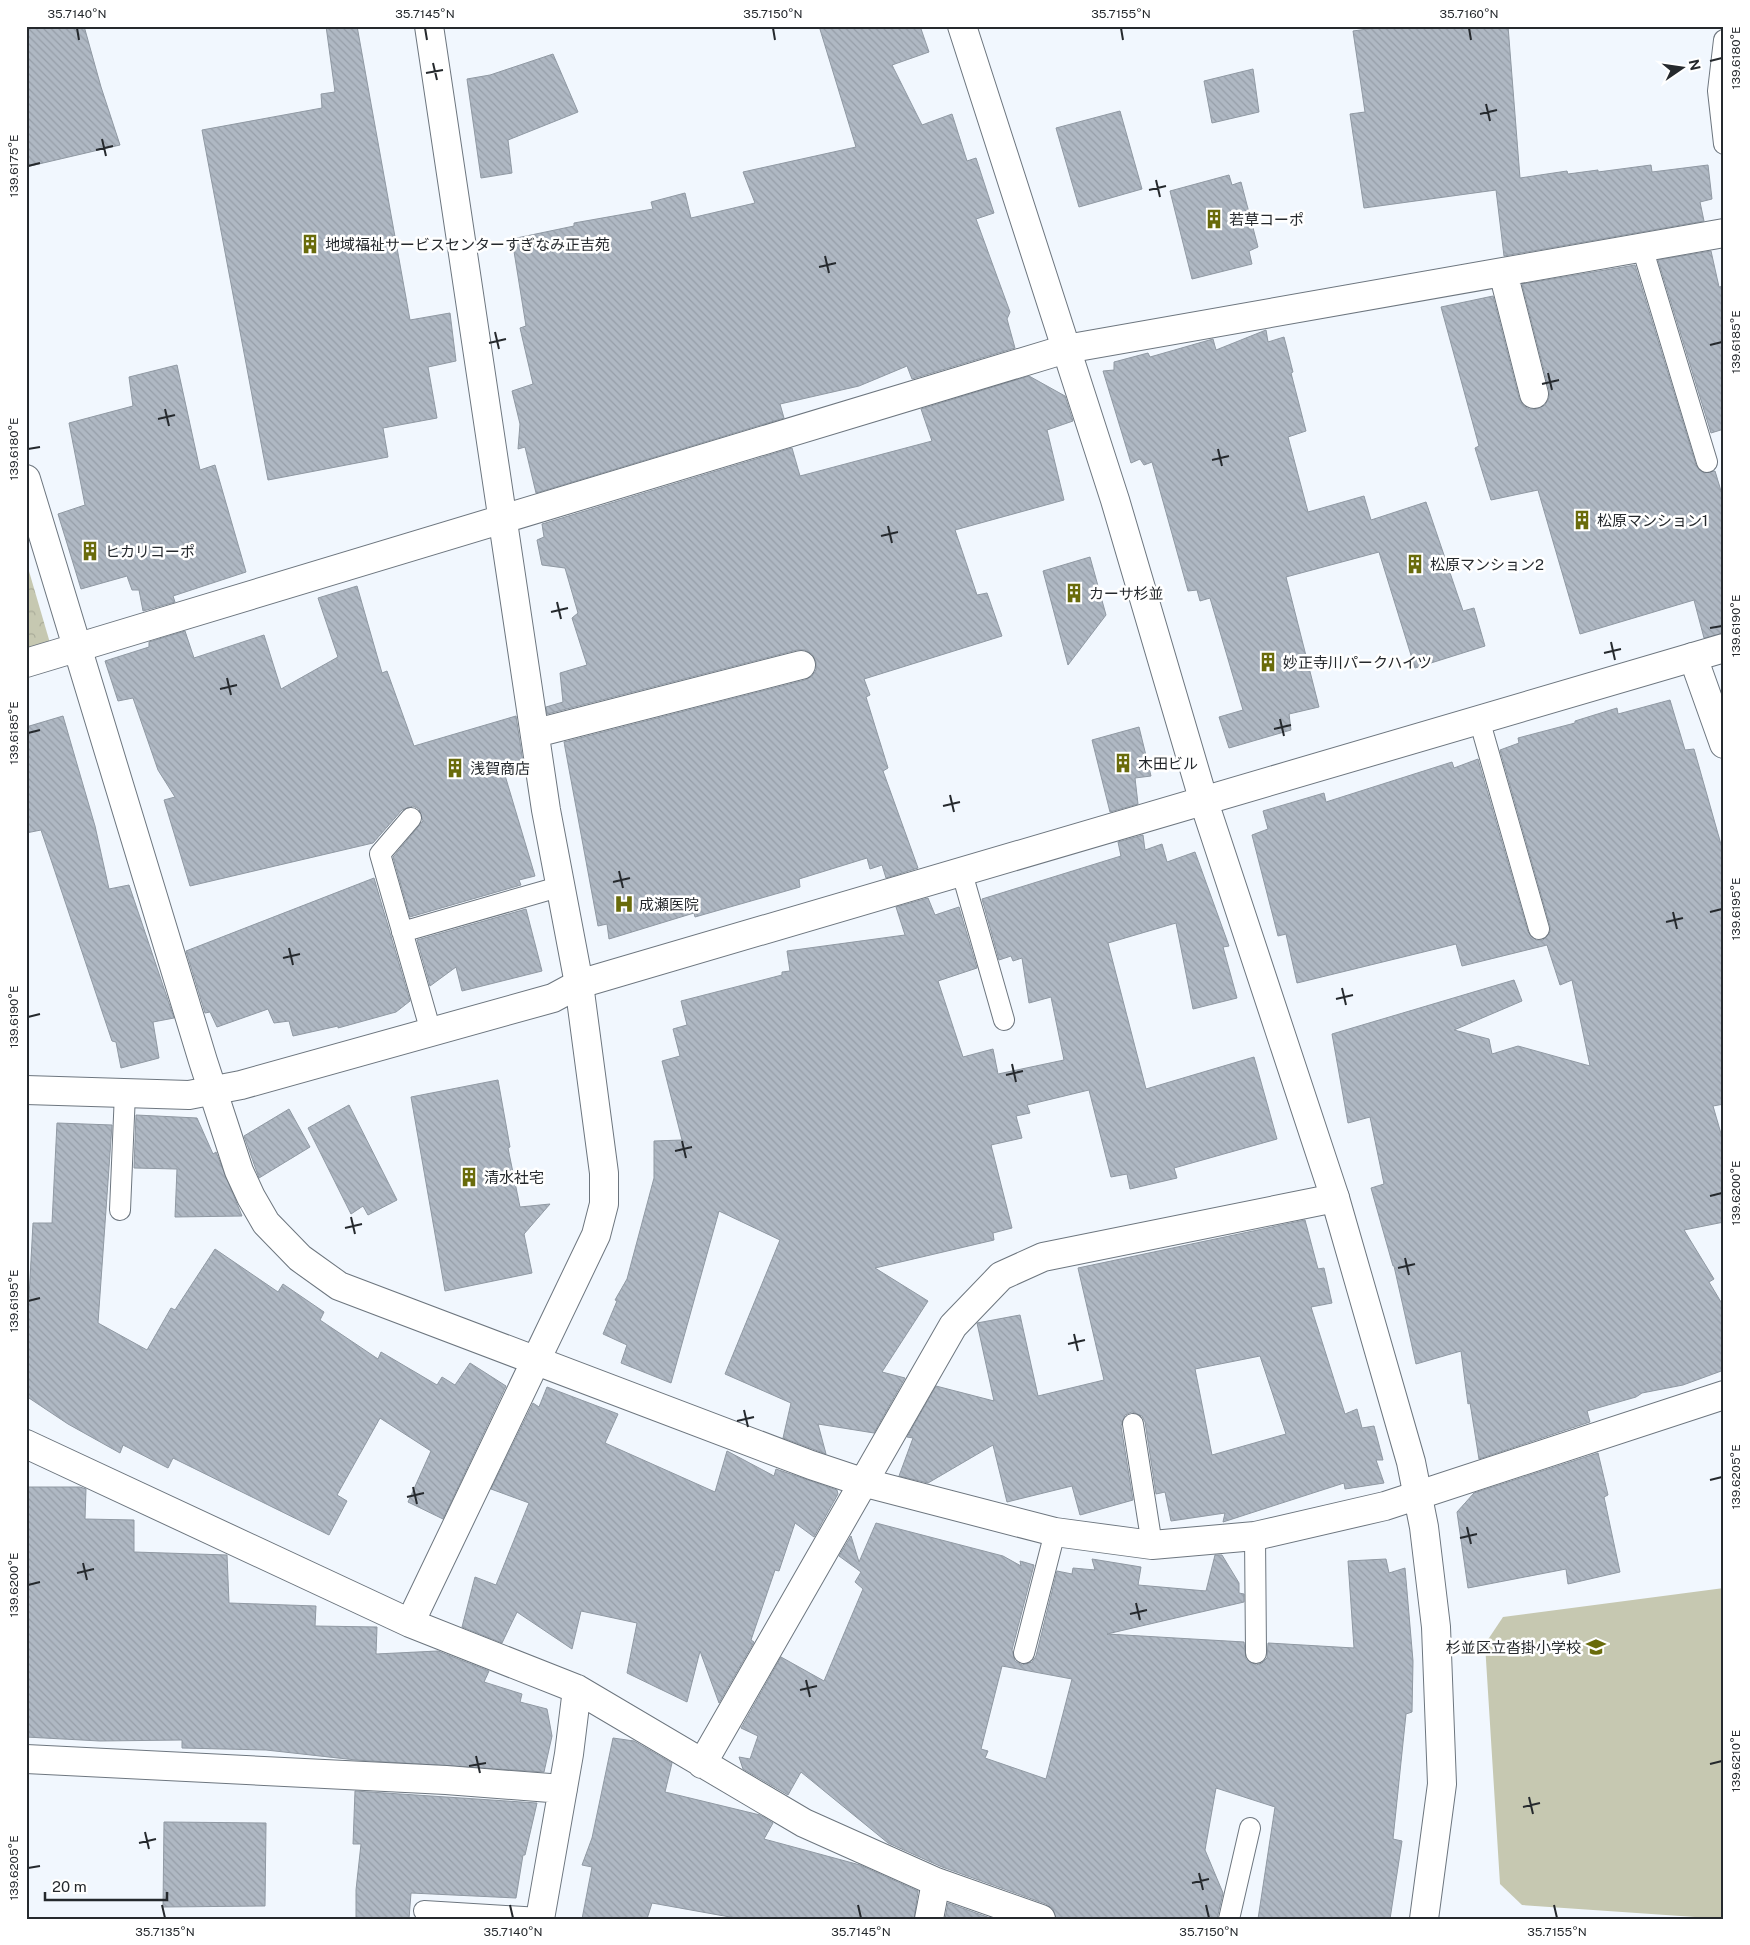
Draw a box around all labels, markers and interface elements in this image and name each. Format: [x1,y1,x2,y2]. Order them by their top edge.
text: 35.7140°N [47,7,107,21]
text: 35.7145°N [395,7,455,21]
text: 35.7150°N [743,7,803,21]
text: 35.7155°N [1091,7,1151,21]
text: 35.7160°N [1439,7,1499,21]
text: 139.6180°E [1729,27,1743,89]
north arrow [1658,42,1708,92]
text: N [1686,58,1704,72]
text: 139.6175°E [7,135,21,197]
building icon: 若草コーポ [1203,208,1225,230]
place label: 若草コーポ [1229,211,1304,228]
building icon: 地域福祉サービスセンターすぎなみ正吉苑 [299,233,321,255]
place label: 地域福祉サービスセンターすぎなみ正吉苑 [325,236,610,253]
text: 139.6185°E [1729,310,1743,374]
text: 139.6180°E [7,418,21,480]
building icon: 松原マンション1 [1571,509,1593,531]
place label: 松原マンション1 [1597,512,1708,529]
building icon: ヒカリコーポ [79,540,101,562]
place label: ヒカリコーポ [105,543,195,560]
building icon: 松原マンション2 [1404,553,1426,575]
place label: 松原マンション2 [1430,556,1544,573]
building icon: カーサ杉並 [1063,582,1085,604]
place label: カーサ杉並 [1089,585,1164,602]
text: 139.6190°E [1729,595,1743,657]
building icon: 妙正寺川パークハイツ [1257,651,1279,673]
place label: 妙正寺川パークハイツ [1283,654,1432,671]
text: 139.6185°E [7,701,21,765]
building icon: 木田ビル [1112,752,1134,774]
place label: 木田ビル [1138,755,1198,772]
building icon: 浅賀商店 [444,757,466,779]
place label: 浅賀商店 [470,760,530,777]
text: 139.6195°E [1729,877,1743,941]
hospital icon: 成瀬医院 [613,893,635,915]
place label: 成瀬医院 [639,896,699,913]
text: 139.6190°E [7,986,21,1048]
text: 139.6200°E [1729,1161,1743,1225]
building icon: 清水社宅 [458,1166,480,1188]
place label: 清水社宅 [484,1169,544,1186]
text: 139.6195°E [7,1269,21,1333]
text: 139.6205°E [1729,1444,1743,1510]
text: 139.6200°E [7,1553,21,1617]
school or university icon: 杉並区立沓掛小学校 [1585,1636,1607,1658]
place label: 杉並区立沓掛小学校 [1446,1639,1581,1656]
text: 139.6210°E [1729,1730,1743,1792]
text: 139.6205°E [7,1835,21,1901]
scale bar [45,1870,168,1902]
text: 20 m [52,1878,87,1895]
text: 35.7135°N [135,1925,195,1939]
text: 35.7140°N [483,1925,543,1939]
text: 35.7145°N [831,1925,891,1939]
text: 35.7150°N [1179,1925,1239,1939]
text: 35.7155°N [1527,1925,1587,1939]

